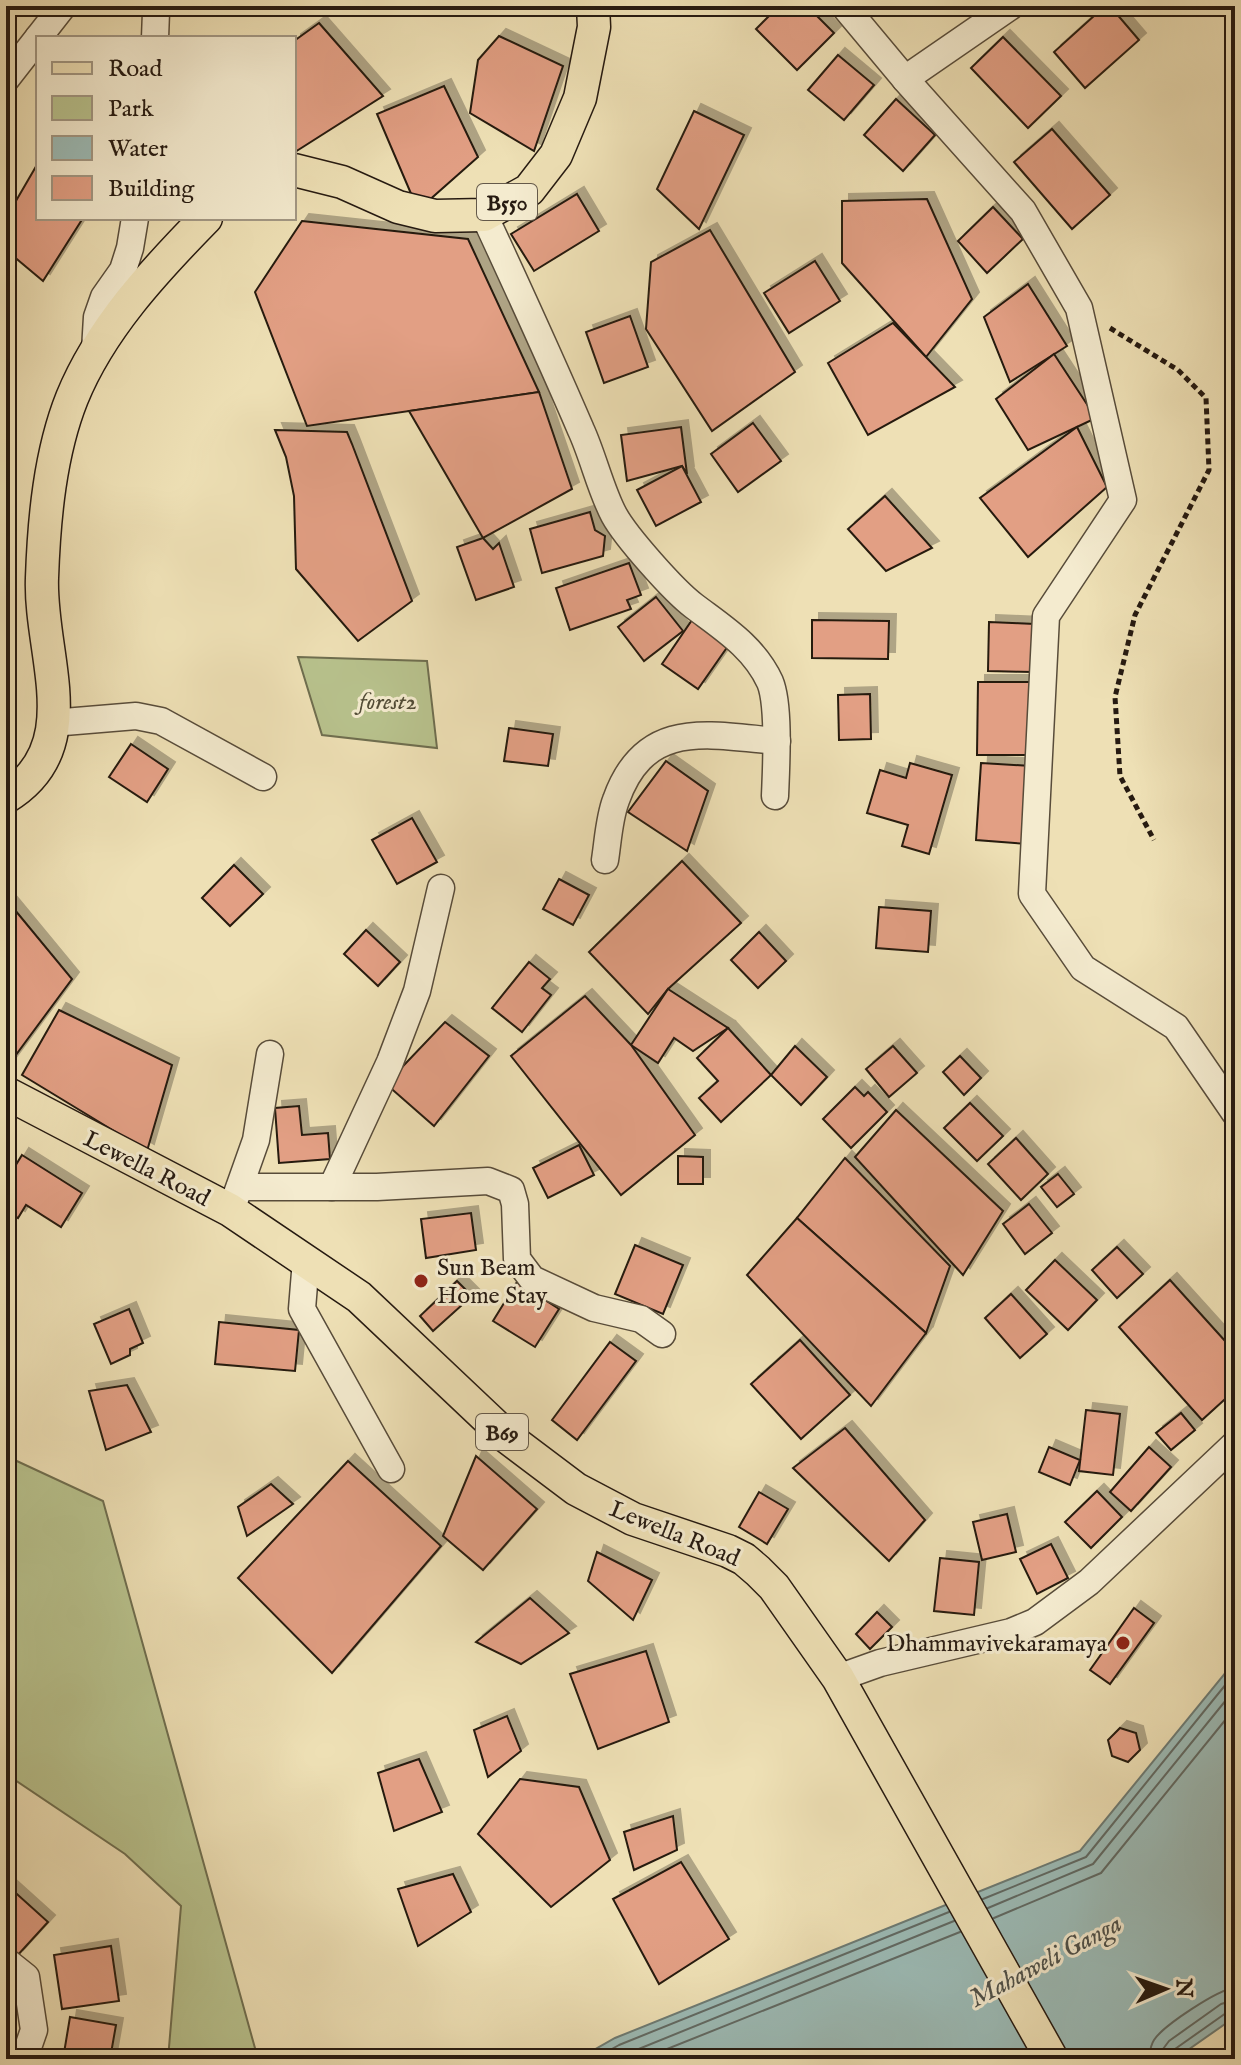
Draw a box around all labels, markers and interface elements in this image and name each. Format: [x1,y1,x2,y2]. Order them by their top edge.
legend [36,36,296,220]
text: Road [108,54,162,85]
text: Park [108,94,154,125]
text: Water [108,134,168,165]
text: Building [108,174,195,205]
road number: B550 [477,184,537,220]
park label: forest2 [354,687,417,718]
street label: Lewella Road [78,1124,215,1215]
place label: Sun Beam Home Stay [437,1253,548,1312]
marker: Sun Beam Home Stay [412,1272,430,1290]
road number: B69 [476,1414,528,1450]
street label: Lewella Road [605,1494,744,1575]
place label: Dhammavivekaramaya [886,1629,1108,1660]
marker: Dhammavivekaramaya [1114,1634,1132,1652]
water label: Mahaweli Ganga [964,1907,1128,2016]
north arrow [1125,1949,1205,2029]
text: N [1169,1977,1197,1998]

